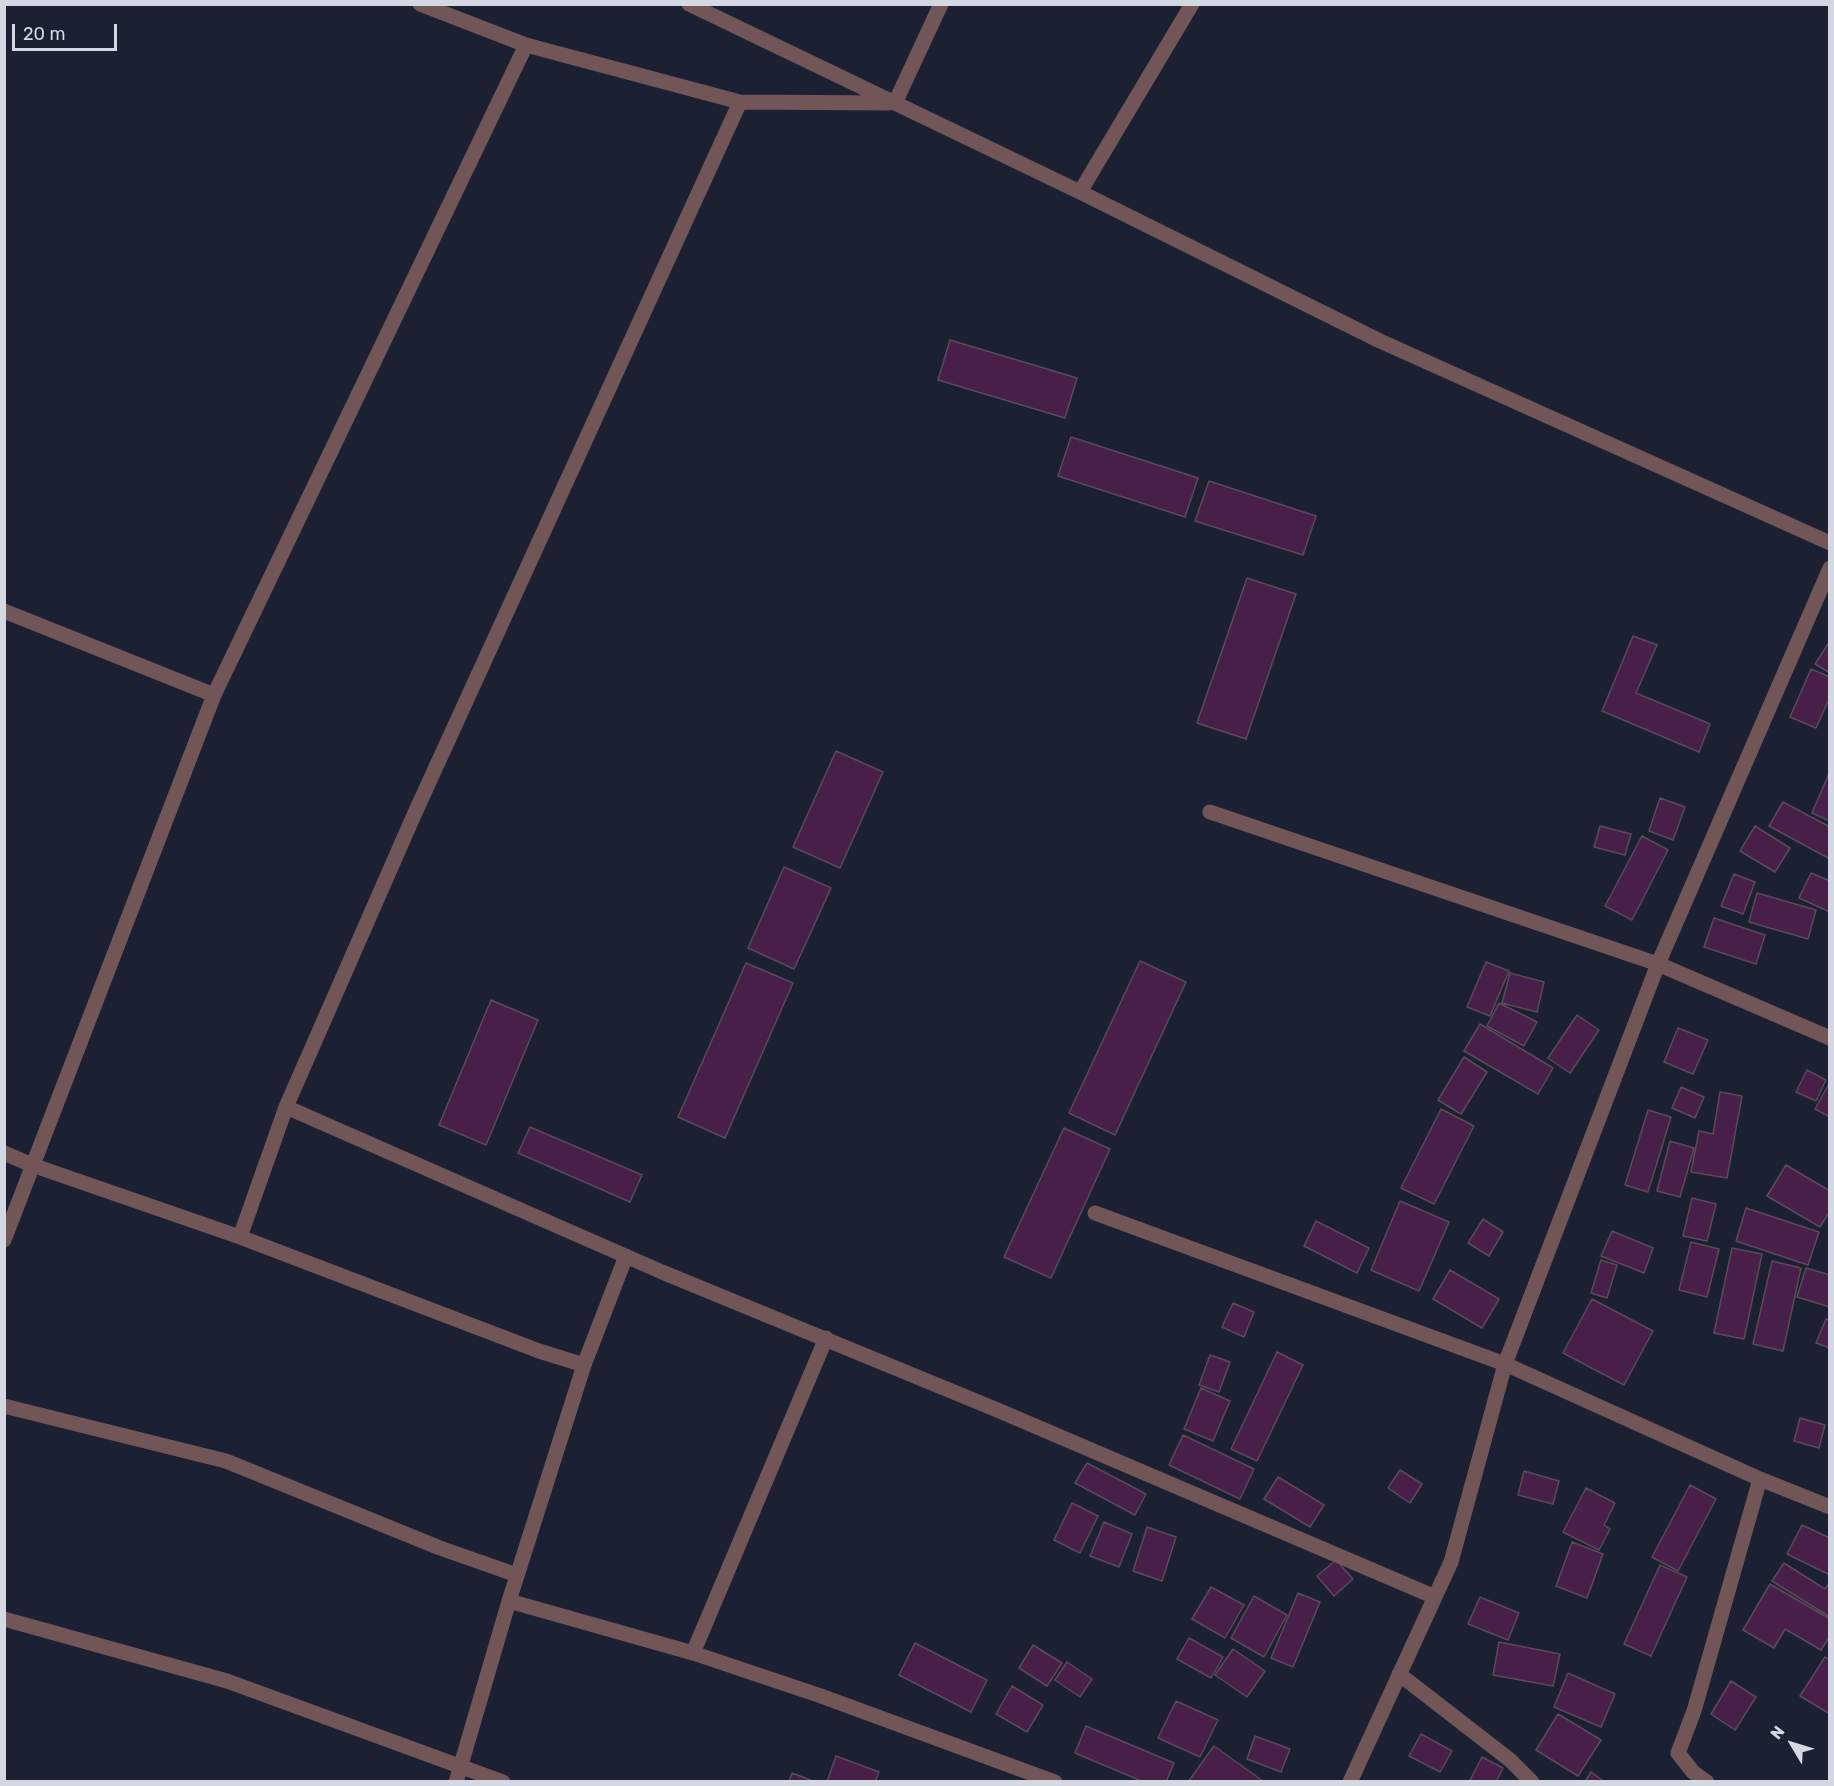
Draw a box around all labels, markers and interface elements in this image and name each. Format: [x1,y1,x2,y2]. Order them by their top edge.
scale bar [15,12,120,50]
text: 20 m [23,23,65,45]
north arrow [1762,1714,1822,1774]
text: N [1766,1722,1788,1743]

